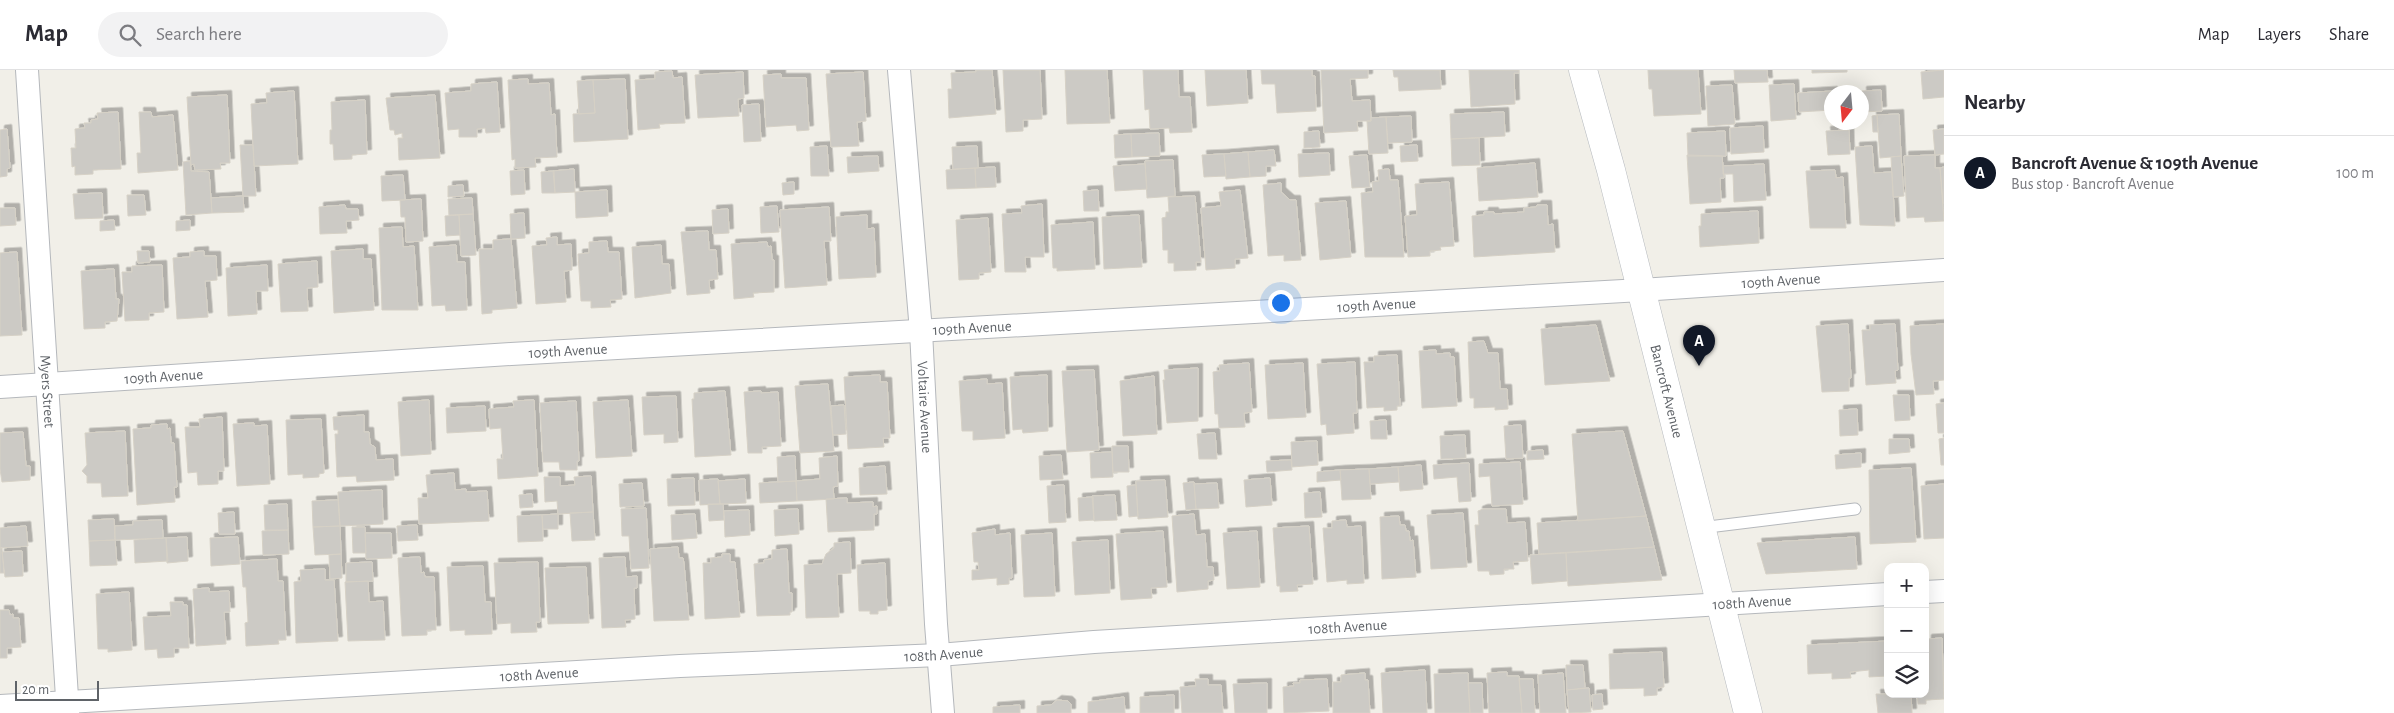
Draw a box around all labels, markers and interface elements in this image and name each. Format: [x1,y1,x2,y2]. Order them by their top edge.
search box [98,12,448,57]
icon: search [116,21,144,49]
text: Map [25,22,68,46]
text: Search here [156,25,242,44]
text: Map [2198,26,2229,44]
text: Layers [2257,26,2301,44]
text: Share [2329,26,2369,44]
north arrow [1824,85,1869,130]
text: Nearby [1964,92,2025,113]
text: Bancroft Avenue & 109th Avenue [2011,154,2258,173]
text: A [1975,165,1985,181]
text: 100 m [2336,165,2374,181]
text: Bus stop · Bancroft Avenue [2011,176,2174,192]
street label: 109th Avenue [1741,271,1821,291]
your location [1268,290,1294,316]
street label: 109th Avenue [1337,295,1416,315]
street label: 109th Avenue [932,318,1012,338]
pin: A [1683,325,1715,366]
street label: 109th Avenue [528,341,608,361]
street label: Bancroft Avenue [1648,343,1686,440]
street label: Myers Street [38,354,57,428]
street label: Voltaire Avenue [915,361,935,454]
street label: 109th Avenue [124,366,204,386]
map controls [1884,563,1929,698]
button: + [1884,563,1929,608]
street label: 108th Avenue [1712,592,1792,612]
button: − [1884,608,1929,653]
street label: 108th Avenue [1308,617,1388,637]
street label: 108th Avenue [904,644,984,664]
button: layers [1884,653,1929,698]
street label: 108th Avenue [499,664,579,684]
scale bar [15,678,99,701]
text: 20 m [22,683,49,697]

